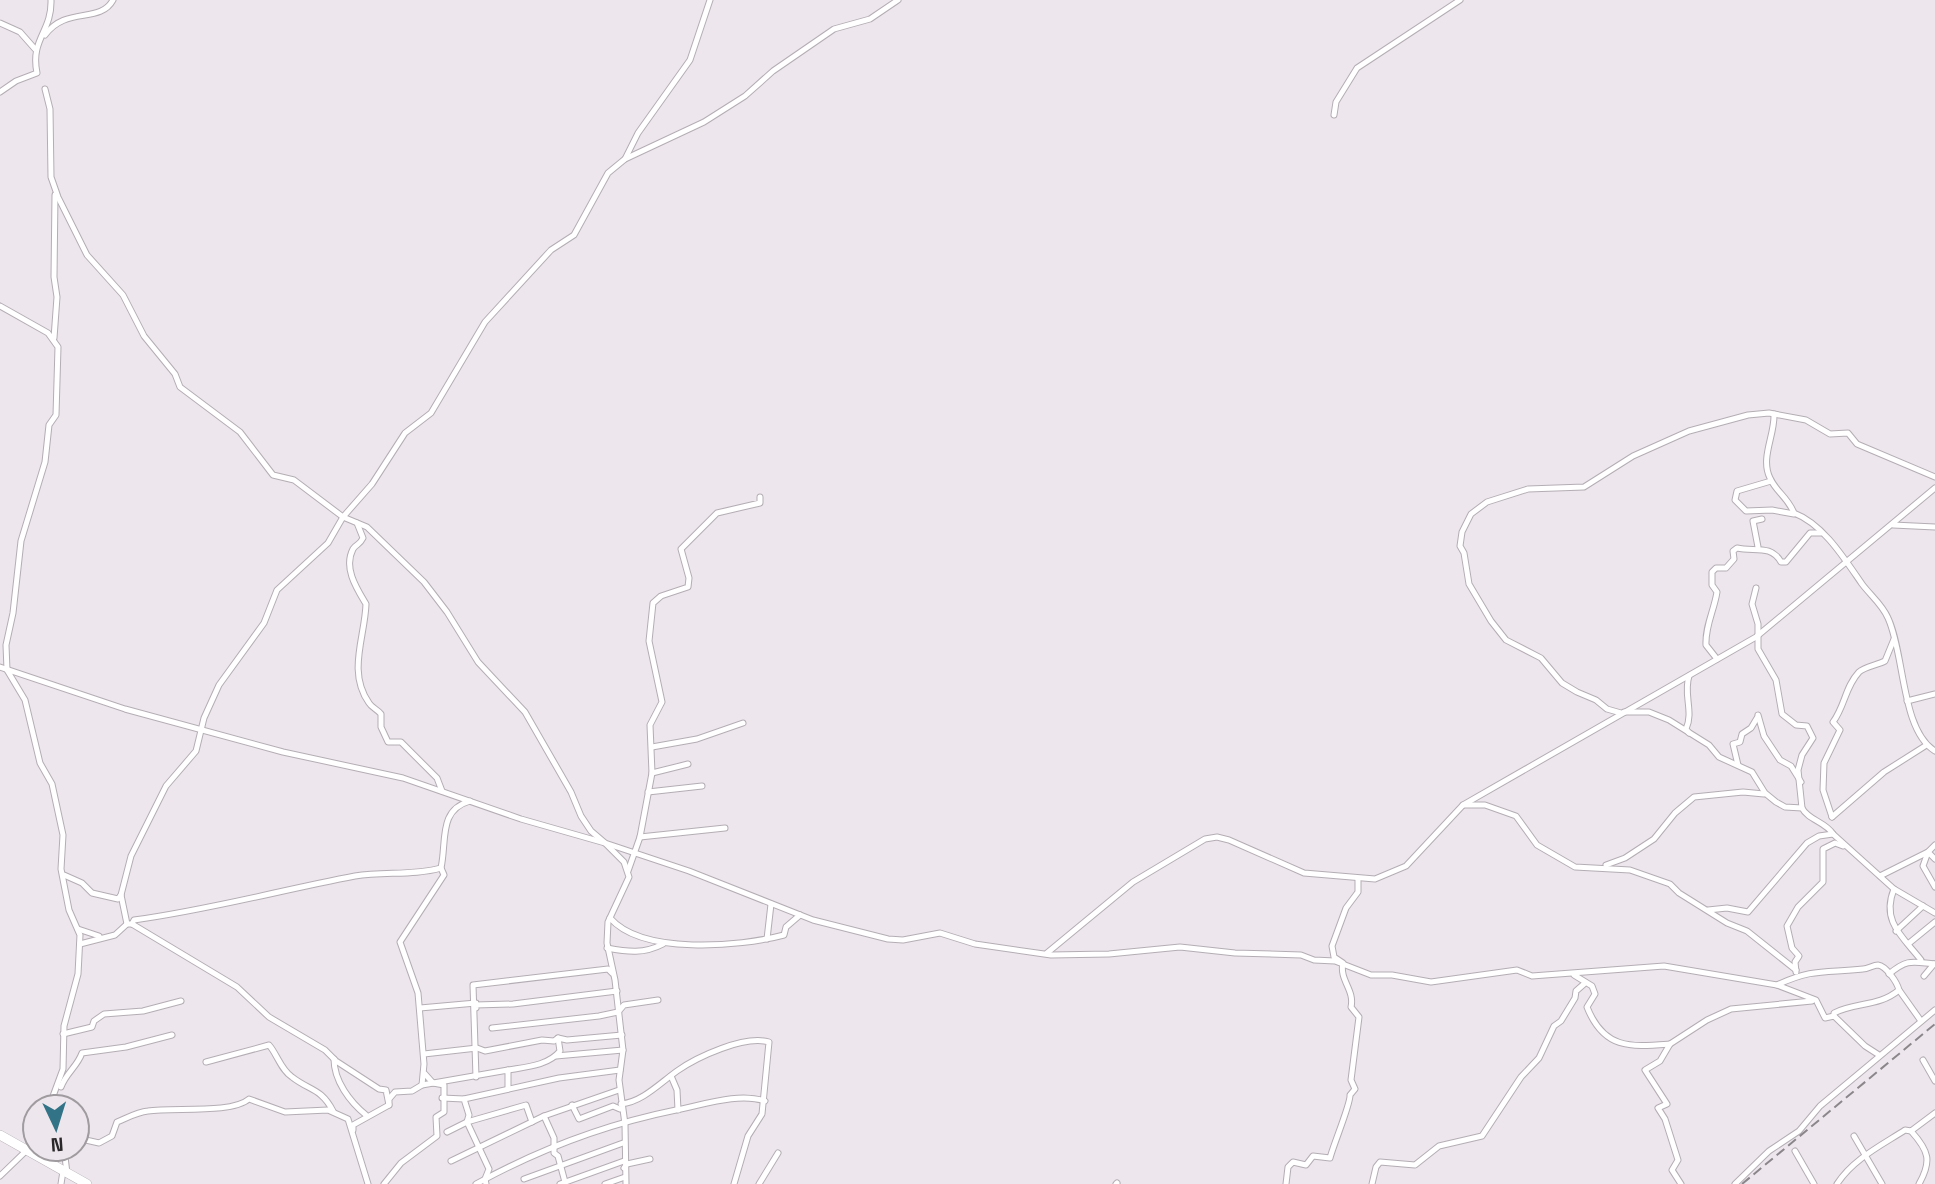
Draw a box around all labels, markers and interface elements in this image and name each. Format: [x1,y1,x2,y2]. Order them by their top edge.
north arrow [21,1093,91,1163]
text: N [50,1132,64,1157]

